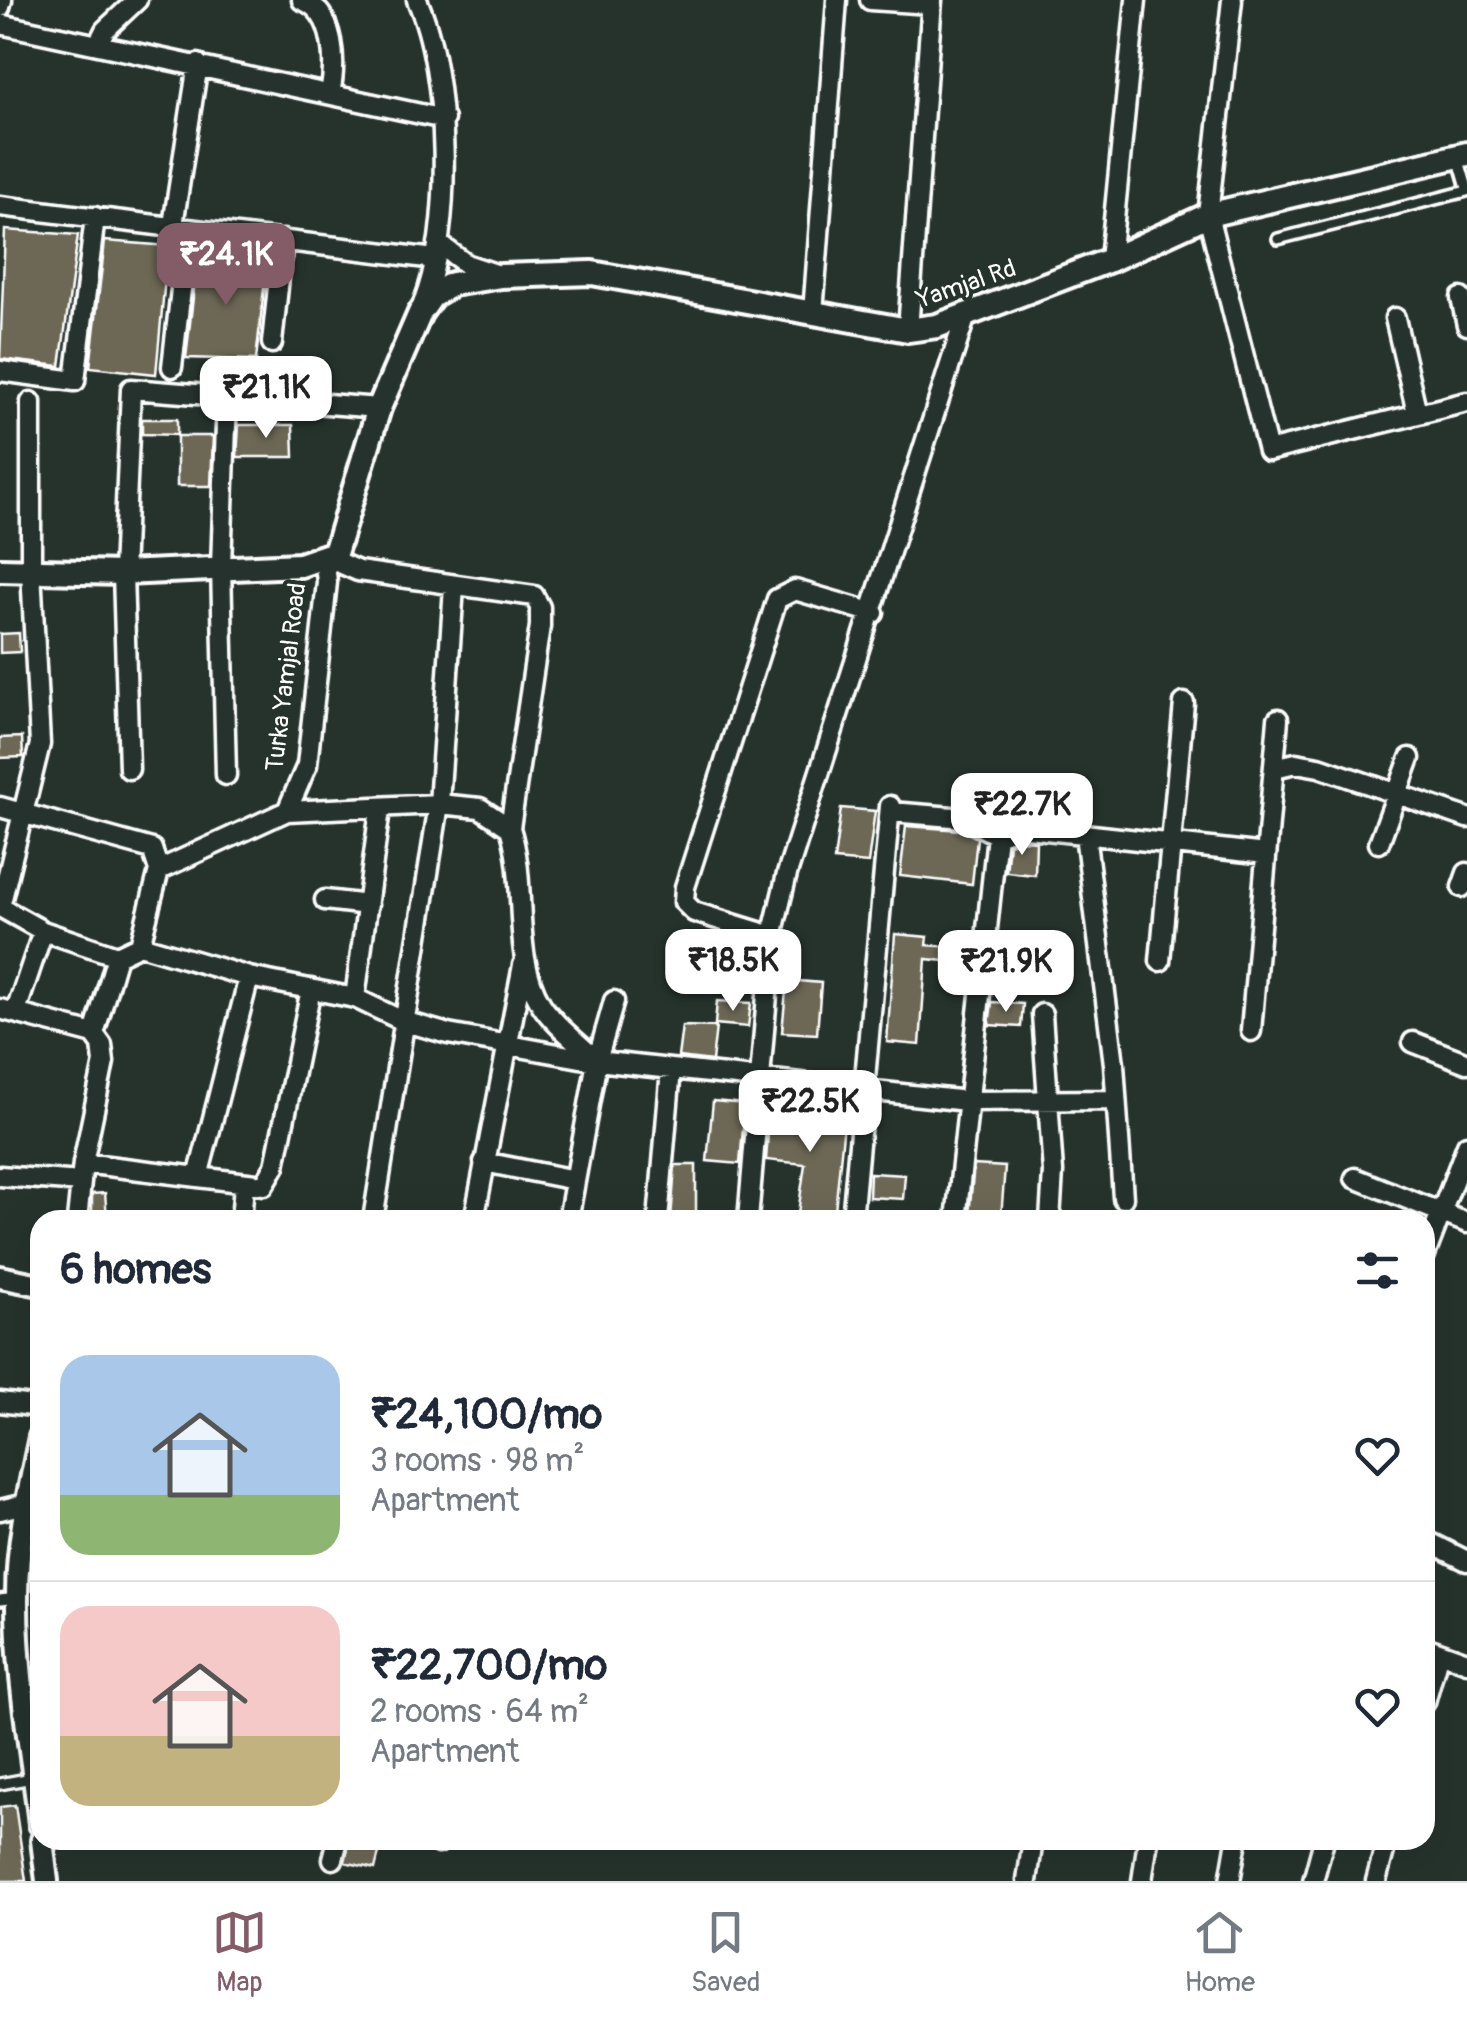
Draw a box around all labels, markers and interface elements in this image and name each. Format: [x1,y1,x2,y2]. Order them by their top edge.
pin: ₹24.1K [145,223,307,308]
text: ₹24.1K [179,235,273,275]
street label: Yamjal Rd [912,253,1020,316]
pin: ₹21.1K [185,356,347,441]
text: ₹21.1K [222,368,310,408]
street label: Turka Yamjal Road [260,581,313,773]
pin: ₹22.7K [941,773,1103,858]
text: ₹22.7K [973,785,1071,825]
pin: ₹18.5K [652,929,814,1014]
pin: ₹21.9K [925,930,1087,1015]
text: ₹18.5K [687,941,779,981]
text: ₹21.9K [960,942,1052,982]
pin: ₹22.5K [729,1070,891,1155]
text: ₹22.5K [761,1082,859,1122]
icon: filters [1350,1243,1405,1298]
text: 6 homes [60,1244,211,1296]
text: ₹24,100/mo [370,1389,602,1441]
icon: home [140,1395,260,1515]
icon: heart [1350,1428,1405,1483]
text: 3 rooms · 98 m² [370,1441,584,1481]
text: Apartment [370,1481,519,1521]
text: ₹22,700/mo [370,1640,607,1692]
icon: home [140,1646,260,1766]
icon: heart [1350,1679,1405,1734]
text: 2 rooms · 64 m² [370,1692,589,1732]
text: Apartment [370,1732,519,1772]
tab: Map [212,1905,267,2000]
tab: Saved [691,1905,760,2000]
tab: Home [1184,1905,1255,2000]

